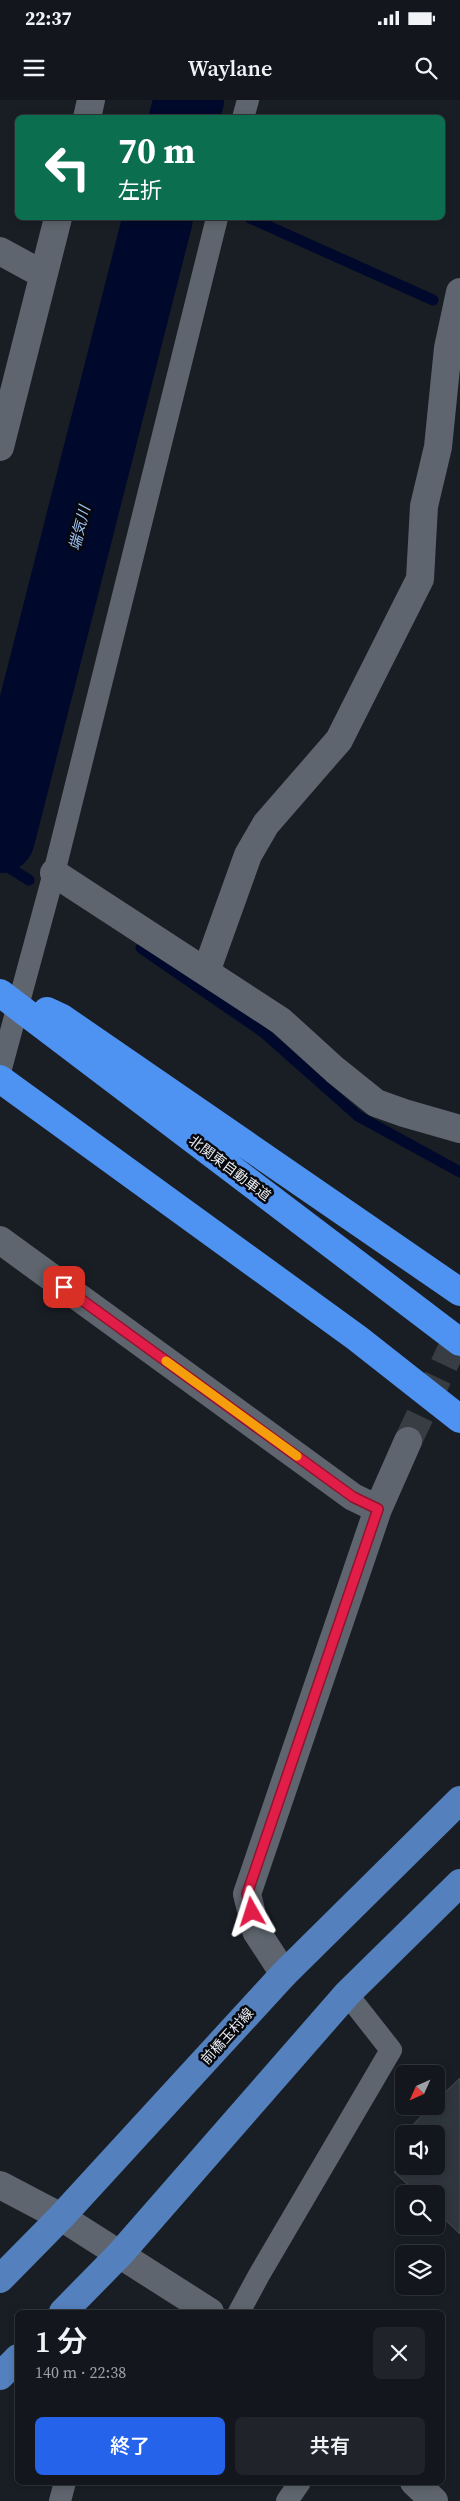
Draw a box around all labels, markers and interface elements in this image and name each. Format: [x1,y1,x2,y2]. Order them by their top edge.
text: 22:37 [25,5,72,31]
text: Waylane [188,53,272,83]
icon: menu [20,54,48,82]
icon: search [412,54,440,82]
text: 70 m [118,127,195,175]
icon: left [35,135,100,200]
text: 左折 [118,175,162,205]
water label: 端気川 [63,502,95,552]
street label: 北関東自動車道 [185,1131,275,1205]
pin [43,1266,85,1308]
icon: arrive [50,1273,78,1301]
position arrow [225,1885,277,1937]
street label: 前橋玉村線 [196,2003,258,2069]
north arrow [395,2065,445,2115]
map controls [395,2065,445,2295]
button: sound [395,2125,445,2175]
button: search [395,2185,445,2235]
button: layers [395,2245,445,2295]
text: 1 分 [35,2321,87,2362]
button: close [373,2327,425,2379]
text: 140 m · 22:38 [35,2361,126,2383]
button: 終了 [35,2417,225,2475]
button: 共有 [235,2417,425,2475]

